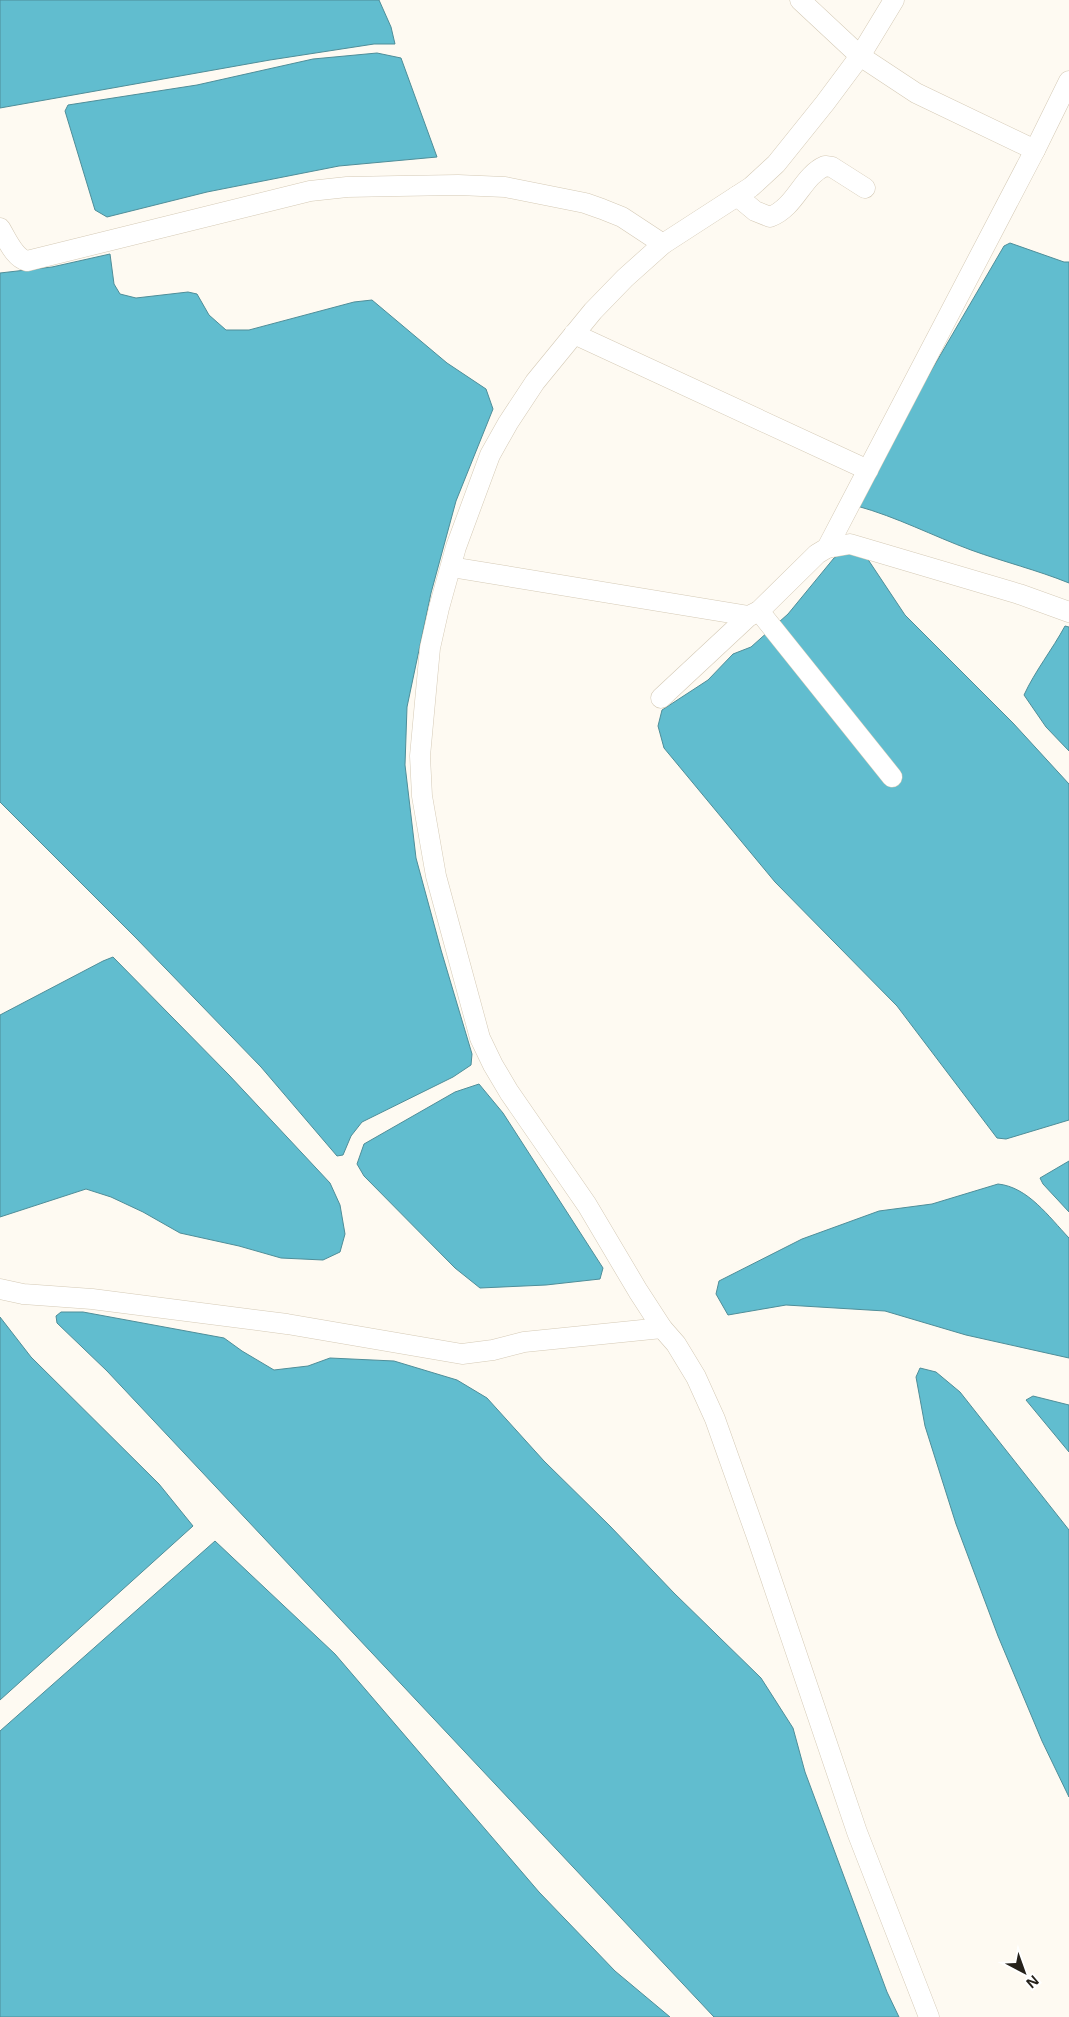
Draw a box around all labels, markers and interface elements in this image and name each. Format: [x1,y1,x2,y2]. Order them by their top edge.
north arrow [999,1947,1049,1997]
text: N [1022,1971,1043,1993]

